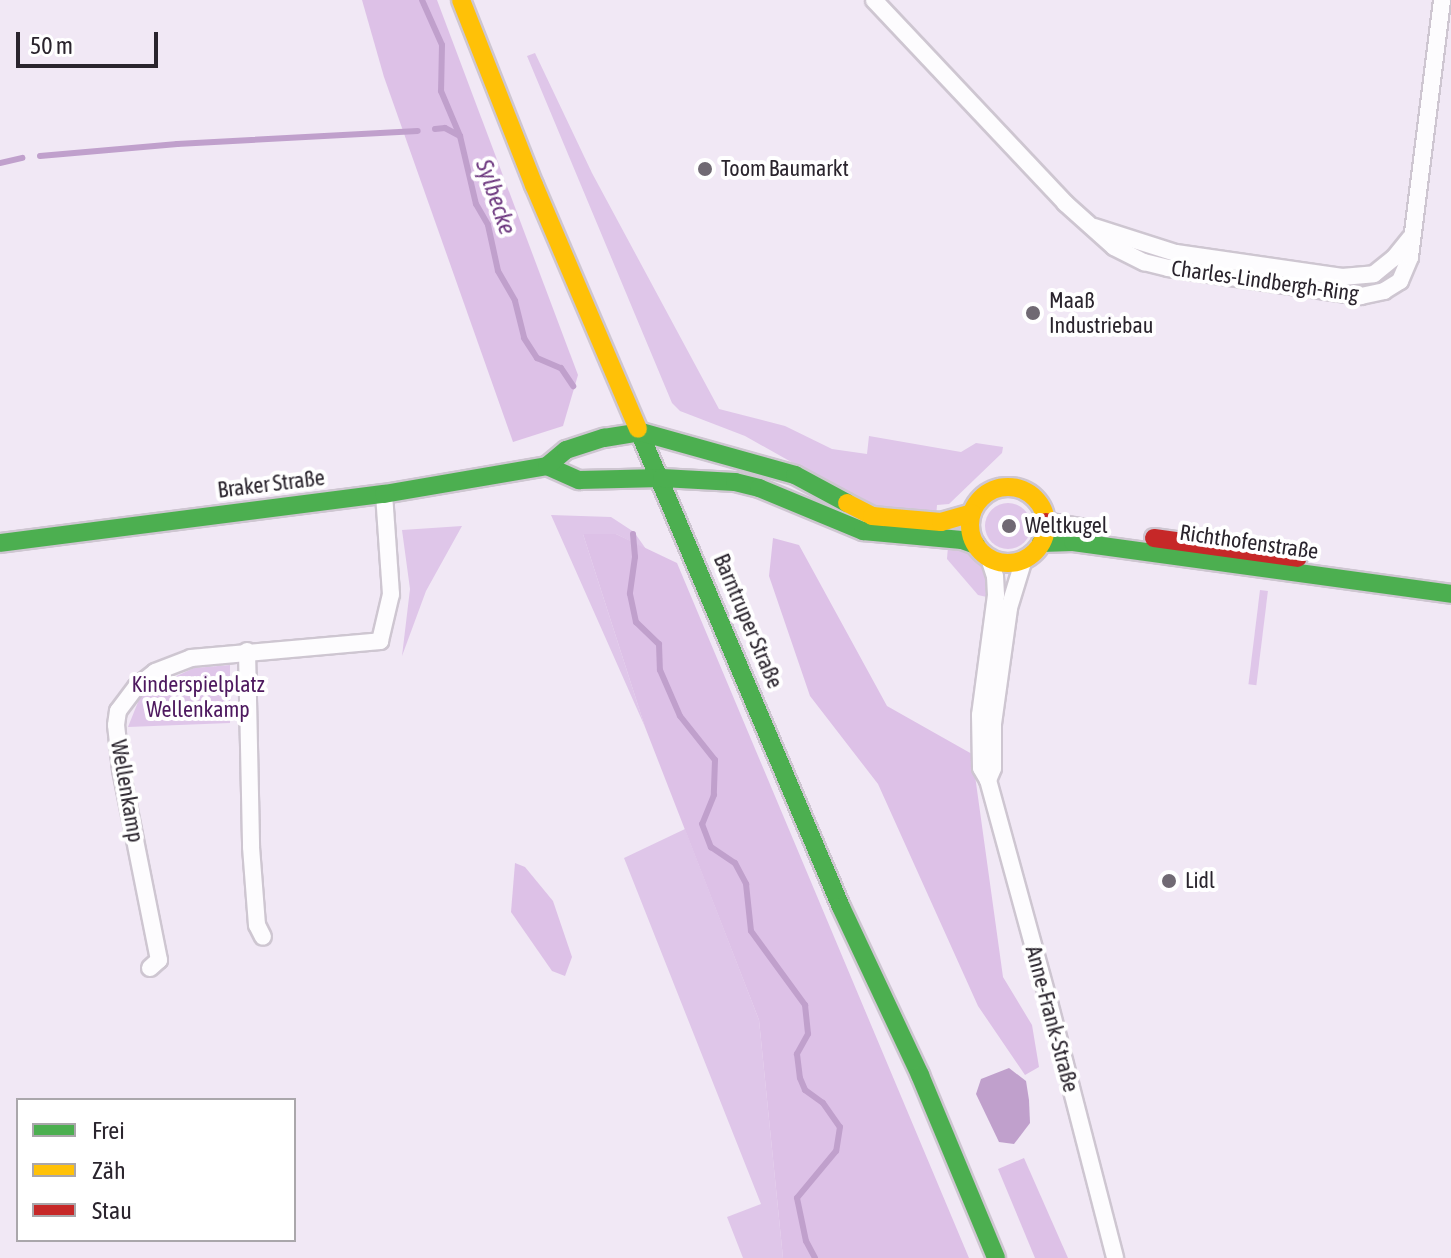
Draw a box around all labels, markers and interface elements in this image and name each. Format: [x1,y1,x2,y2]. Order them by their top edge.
scale bar [20,16,162,66]
text: 50 m [30,32,73,59]
water label: Sylbecke [470,156,522,238]
place label: Toom Baumarkt [721,156,849,182]
marker: Toom Baumarkt [696,160,714,178]
street label: Charles-Lindbergh-Ring [1170,255,1360,307]
place label: Maaß Industriebau [1049,287,1153,338]
marker: Maaß Industriebau [1024,304,1042,322]
street label: Braker Straße [216,464,326,504]
place label: Weltkugel [1025,513,1108,539]
marker: Weltkugel [1000,517,1018,535]
street label: Richthofenstraße [1178,519,1320,565]
street label: Barntruper Straße [708,550,788,692]
park label: Kinderspielplatz Wellenkamp [131,671,265,722]
street label: Wellenkamp [105,738,149,844]
place label: Lidl [1185,868,1215,894]
marker: Lidl [1160,872,1178,890]
street label: Anne-Frank-Straße [1020,943,1084,1095]
legend [16,1098,296,1242]
text: Frei [92,1117,125,1144]
text: Zäh [92,1157,126,1184]
text: Stau [92,1197,132,1224]

